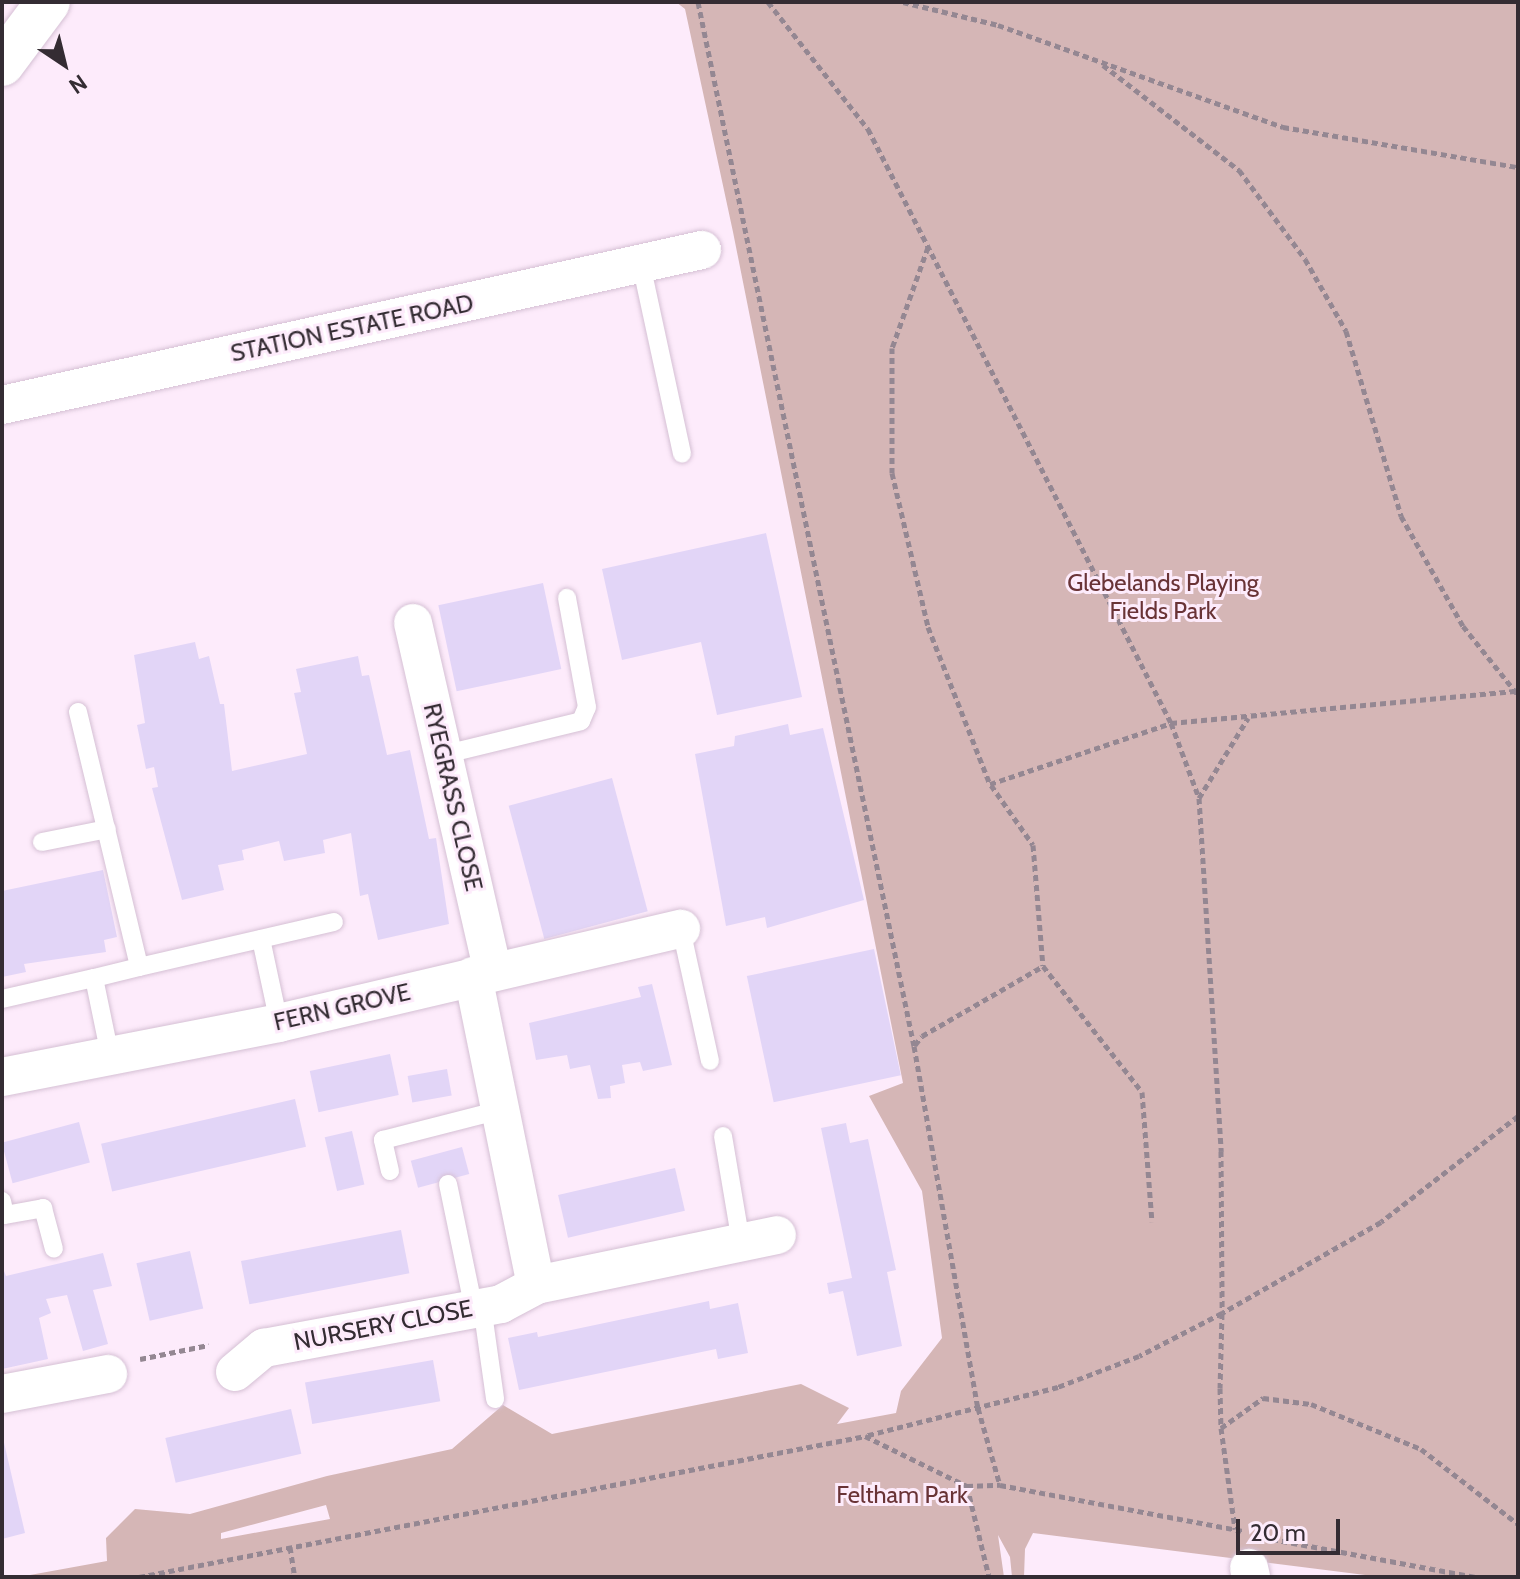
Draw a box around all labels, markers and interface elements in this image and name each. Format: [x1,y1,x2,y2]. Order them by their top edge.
north arrow [24,24,104,104]
text: N [64,69,92,100]
street label: STATION ESTATE ROAD [228,288,476,368]
park label: Glebelands Playing Fields Park [1067,569,1259,625]
street label: RYEGRASS CLOSE [417,700,489,894]
street label: FERN GROVE [271,977,413,1037]
street label: NURSERY CLOSE [291,1294,475,1356]
park label: Feltham Park [836,1481,968,1509]
scale bar [1240,1503,1344,1553]
text: 20 m [1250,1518,1306,1547]

